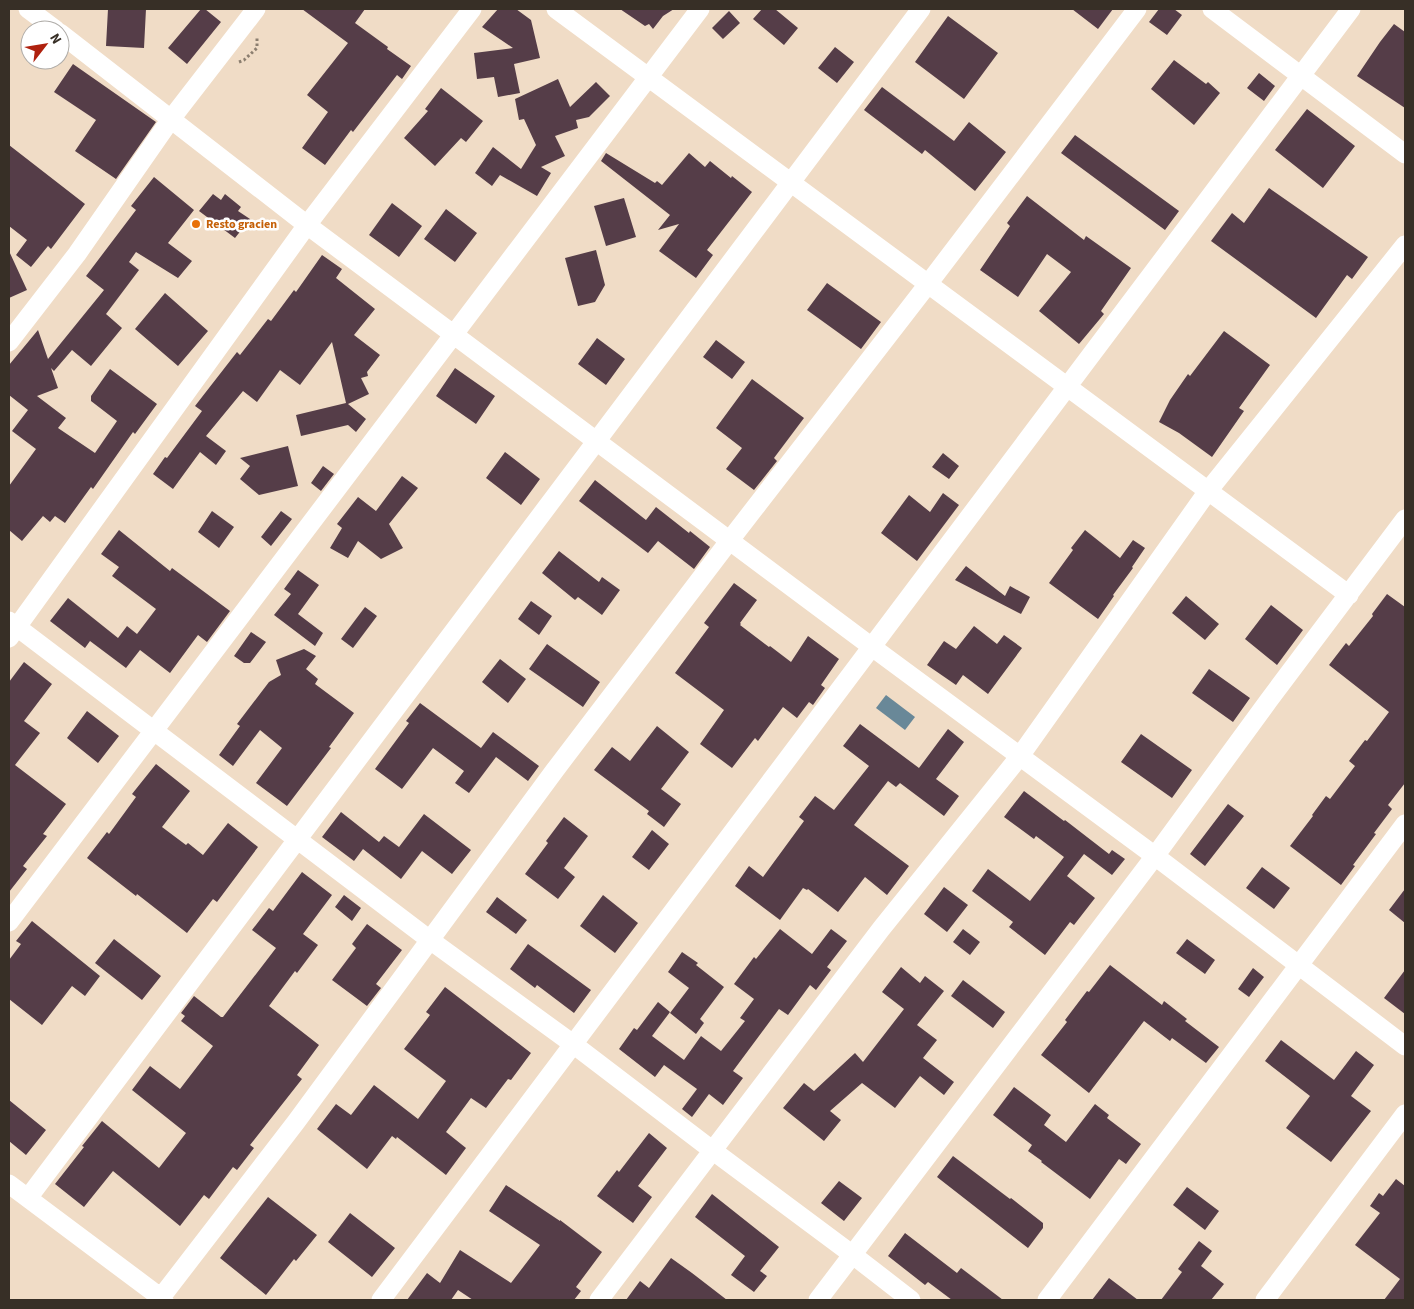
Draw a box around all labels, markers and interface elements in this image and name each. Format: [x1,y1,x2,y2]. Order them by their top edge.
north arrow [20,20,70,70]
text: N [44,30,66,48]
place label: Resto gracien [206,216,277,233]
marker: Resto gracien [190,218,202,230]

